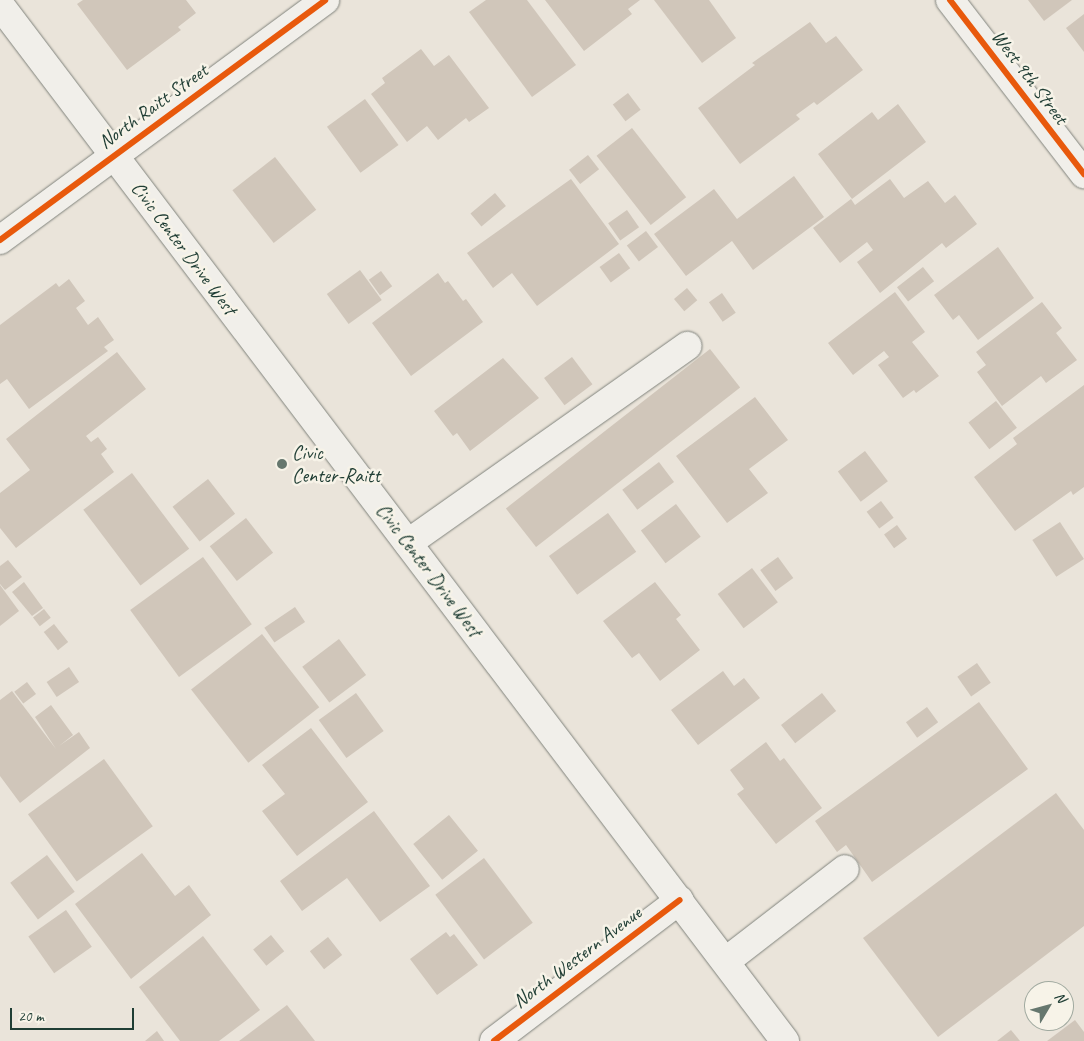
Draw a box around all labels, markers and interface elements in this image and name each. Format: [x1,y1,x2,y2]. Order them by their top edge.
street label: West 9th Street [987,25,1073,129]
street label: North Raitt Street [93,58,213,154]
street label: Civic Center Drive West [126,176,242,320]
place label: Civic Center-Raitt [292,440,380,487]
marker: Civic Center-Raitt [276,458,288,470]
street label: Civic Center Drive West [371,498,487,642]
street label: North Western Avenue [508,901,646,1013]
north arrow [1024,981,1074,1031]
text: N [1051,989,1070,1006]
scale bar [12,998,136,1030]
text: 20 m [18,1007,44,1026]

